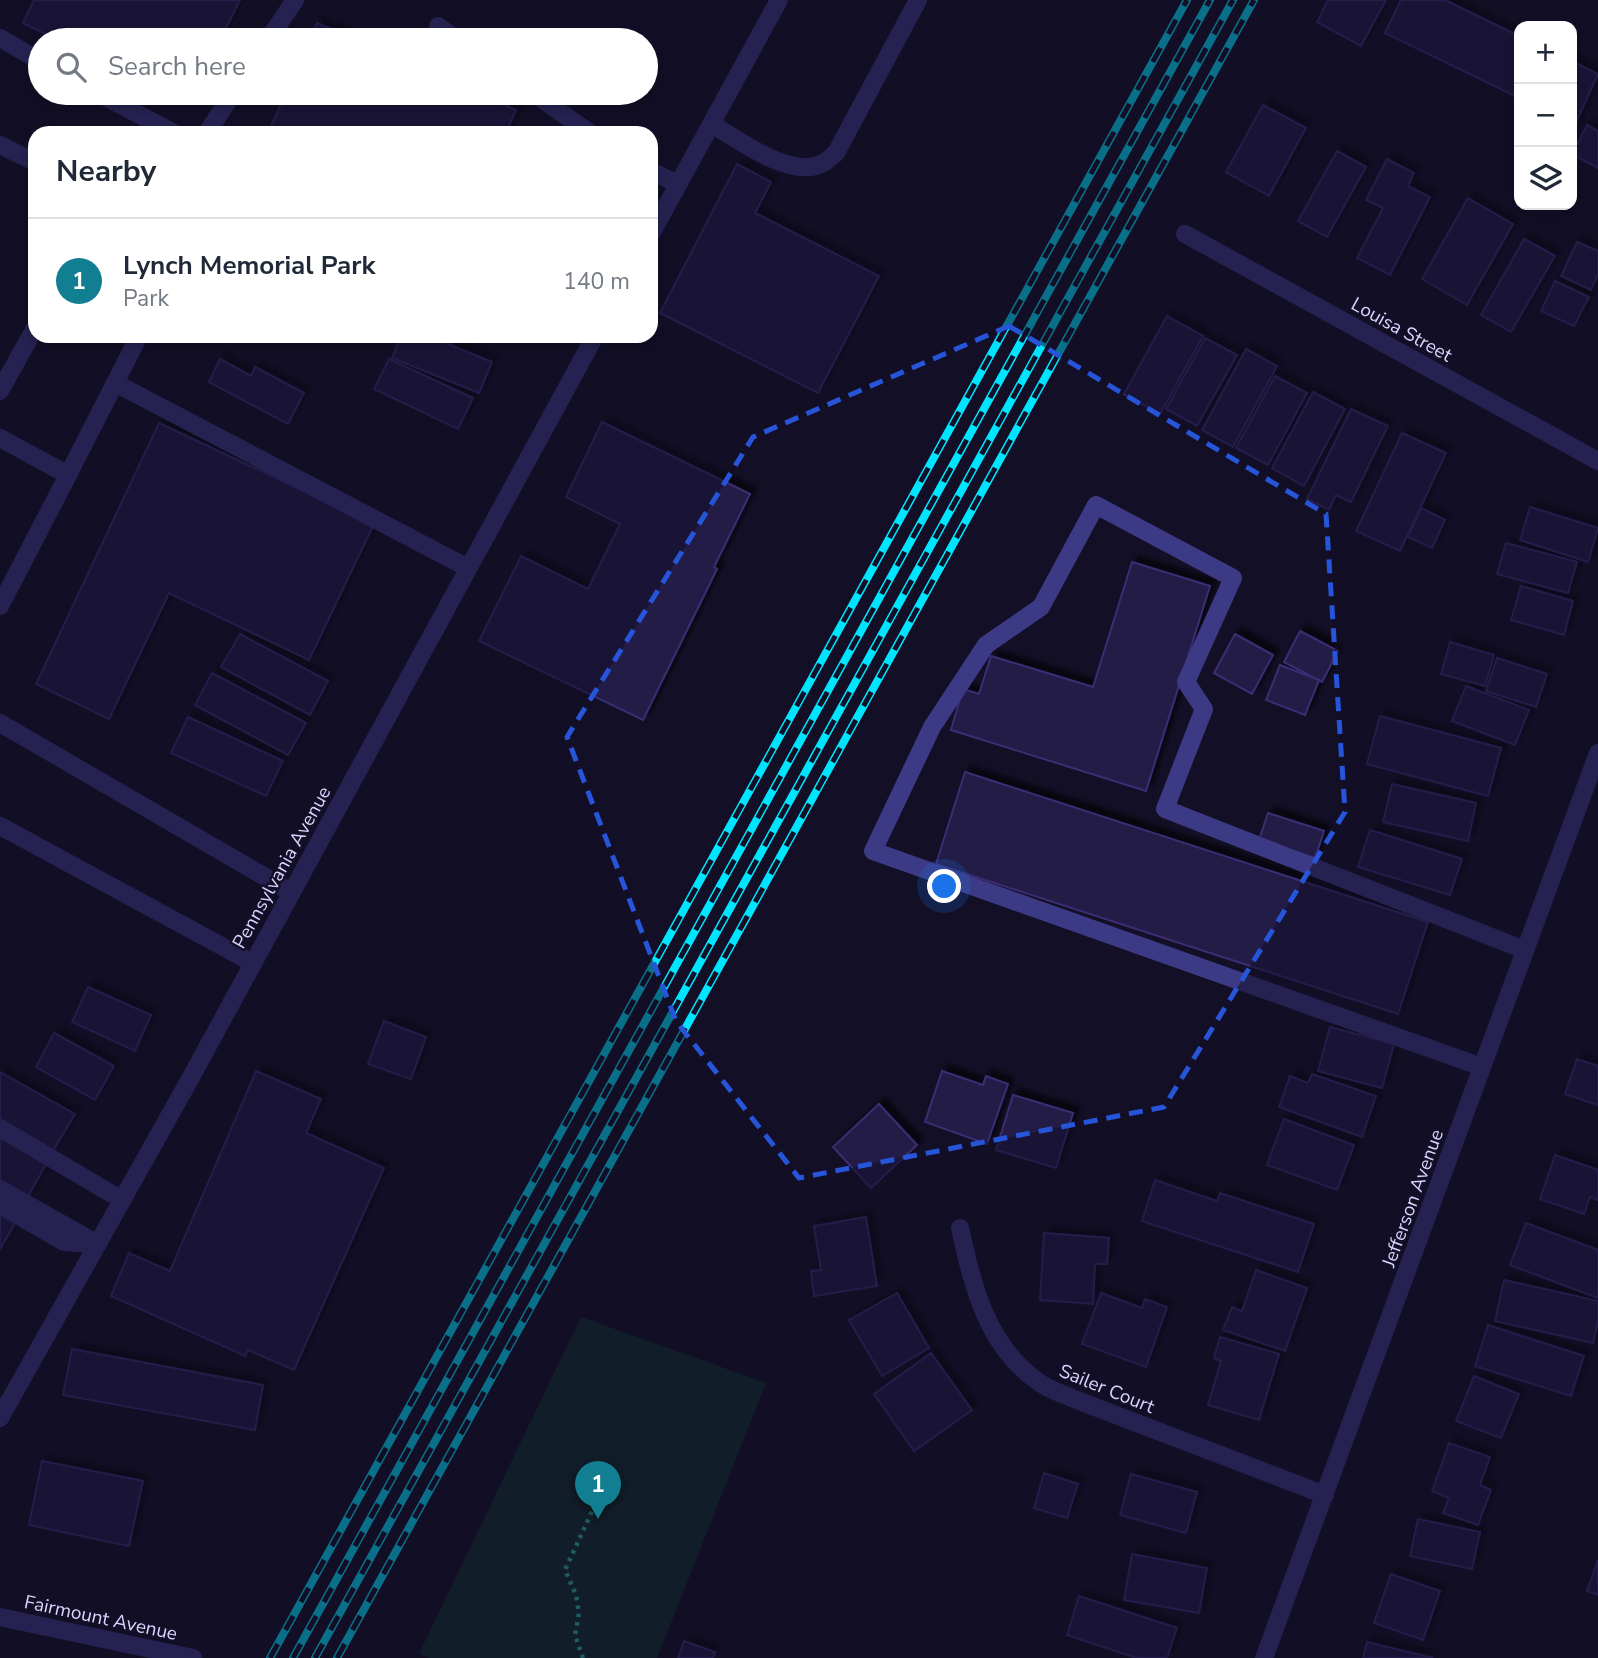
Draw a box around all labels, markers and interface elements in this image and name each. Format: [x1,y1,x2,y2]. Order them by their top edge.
map controls [1514,21,1577,210]
button: + [1514,21,1577,84]
search box [28,28,658,105]
icon: search [52,48,90,86]
text: Search here [108,49,246,84]
button: − [1514,84,1577,147]
button: layers [1514,147,1577,210]
text: Nearby [56,151,156,192]
text: Lynch Memorial Park [123,248,375,283]
text: 1 [72,266,86,297]
text: 140 m [563,266,630,297]
text: Park [123,283,169,314]
street label: Louisa Street [1346,291,1457,369]
street label: Pennsylvania Avenue [226,782,337,953]
your location [927,869,961,903]
street label: Jefferson Avenue [1376,1126,1450,1272]
street label: Sailer Court [1055,1358,1159,1420]
pin: 1 [575,1461,621,1519]
street label: Fairmount Avenue [22,1589,180,1647]

